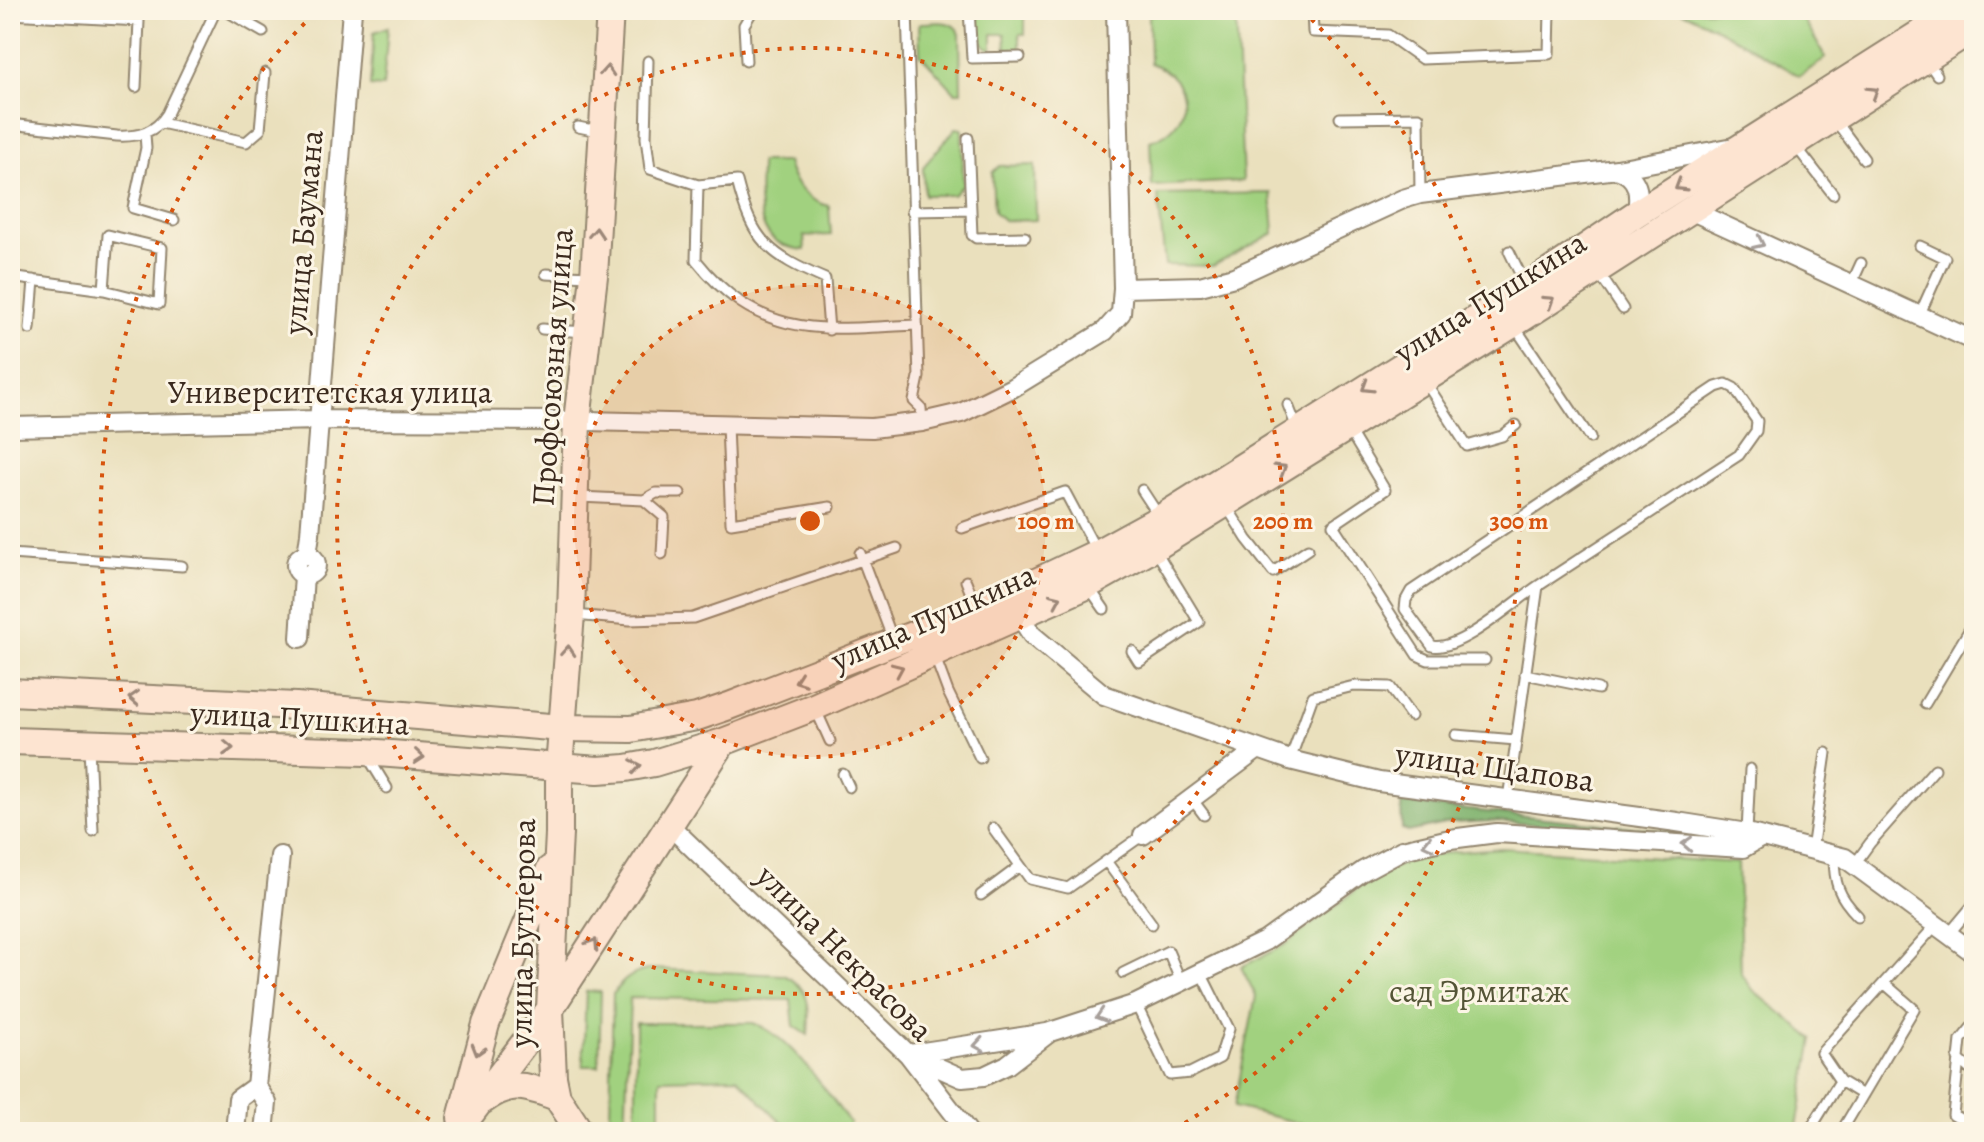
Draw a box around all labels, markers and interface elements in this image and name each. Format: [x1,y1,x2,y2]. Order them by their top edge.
one-way arrow [598,64,615,77]
one-way arrow [1864,87,1878,102]
street label: улица Баумана [272,128,334,337]
one-way arrow [1674,177,1689,192]
street label: улица Пушкина [1385,220,1595,374]
street label: Профсоюзная улица [520,226,584,508]
one-way arrow [588,226,605,239]
one-way arrow [1751,233,1765,249]
one-way arrow [1540,296,1555,311]
street label: Университетская улица [168,370,493,414]
one-way arrow [1361,378,1376,393]
one-way arrow [1272,463,1287,478]
text: 100 m [1017,505,1075,537]
text: 200 m [1253,505,1313,537]
text: 300 m [1490,505,1548,537]
centre of rings [796,507,824,535]
street label: улица Пушкина [823,552,1042,682]
one-way arrow [1048,592,1062,608]
one-way arrow [559,644,576,657]
one-way arrow [890,663,905,679]
one-way arrow [794,670,808,687]
one-way arrow [127,690,140,707]
street label: улица Пушкина [188,690,411,746]
street label: улица Щапова [1392,731,1597,803]
one-way arrow [222,739,235,756]
one-way arrow [413,748,426,765]
one-way arrow [630,759,643,776]
street label: улица Бутлерова [498,818,546,1049]
one-way arrow [1422,835,1436,852]
one-way arrow [1680,836,1693,853]
street label: улица Некрасова [746,854,943,1051]
one-way arrow [583,938,598,953]
park label: сад Эрмитаж [1389,969,1569,1013]
one-way arrow [1095,1006,1109,1022]
one-way arrow [972,1035,986,1052]
one-way arrow [471,1042,488,1056]

